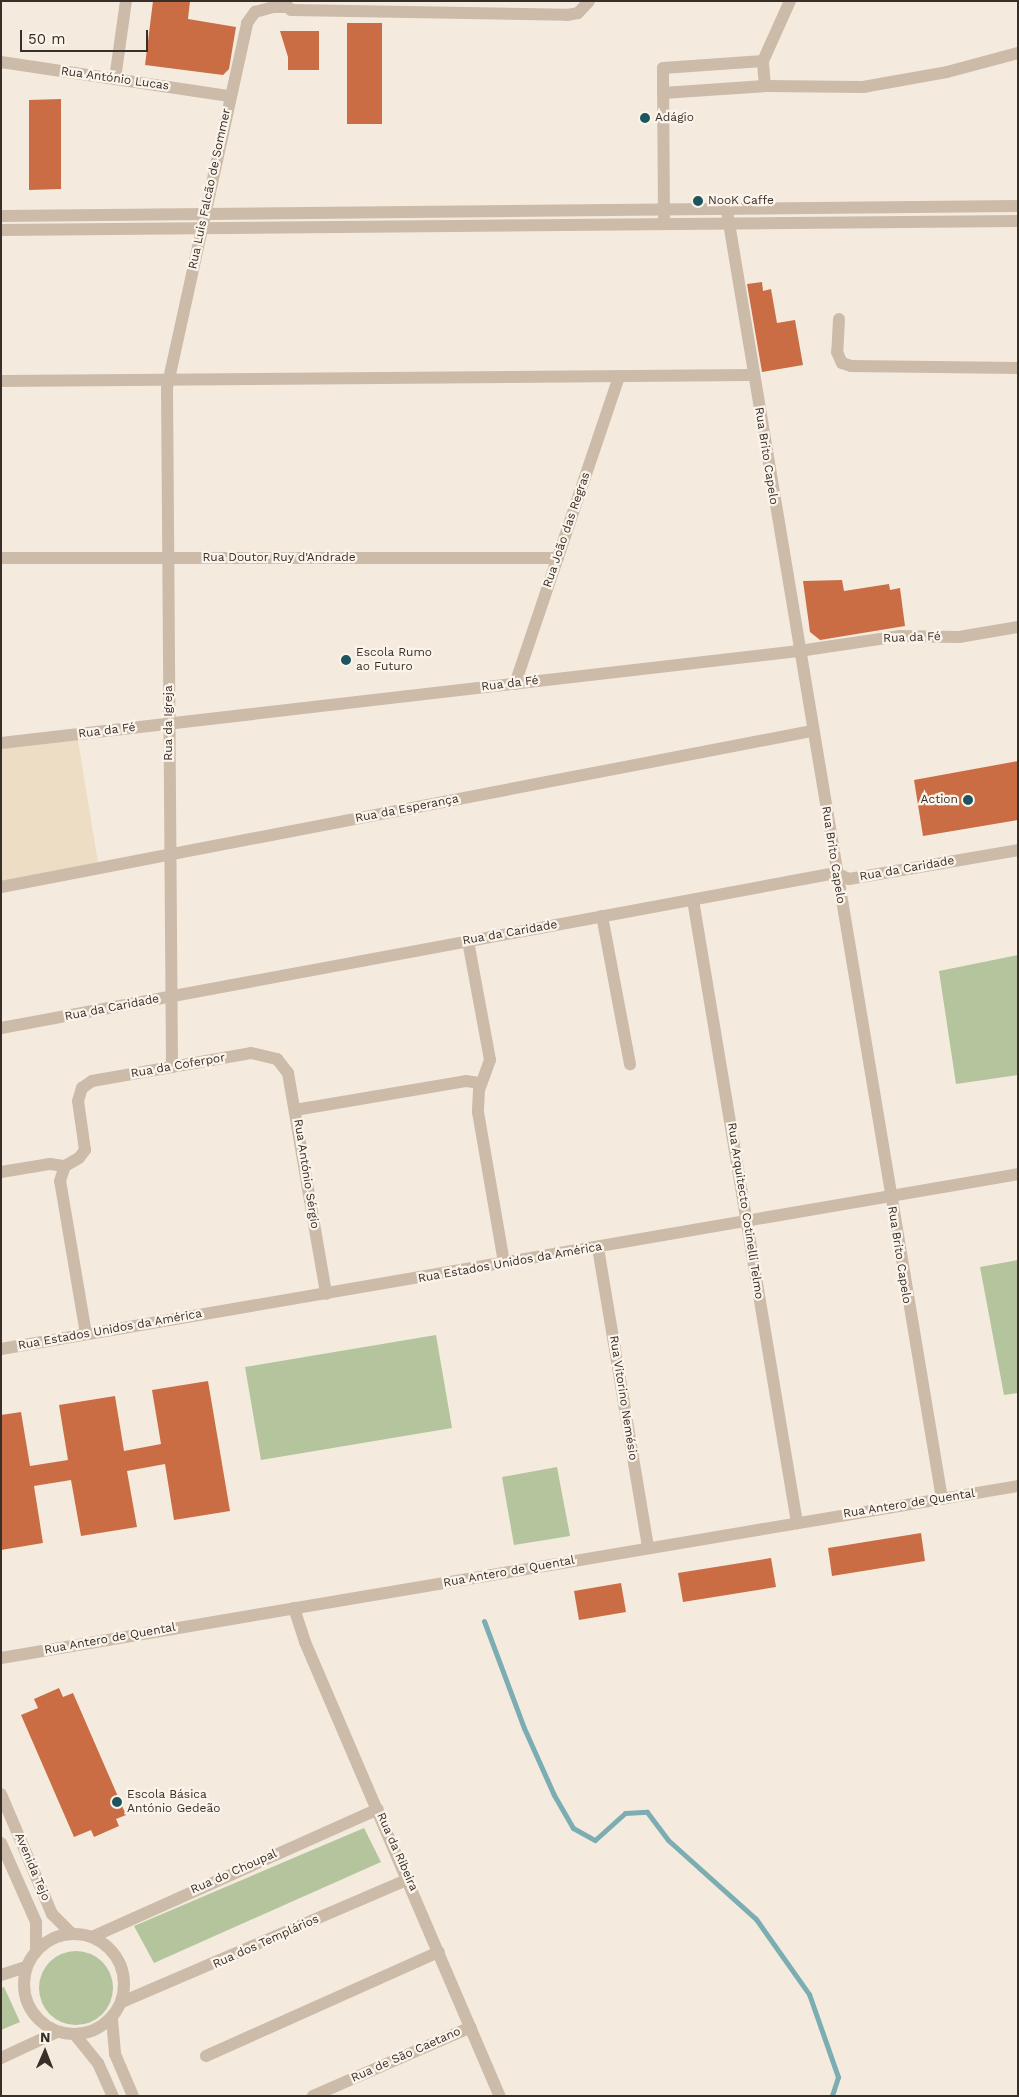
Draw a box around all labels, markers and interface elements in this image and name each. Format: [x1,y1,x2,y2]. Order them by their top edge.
scale bar [22,20,150,52]
text: 50 m [28,30,65,48]
street label: Rua António Lucas [60,64,170,94]
street label: Rua Luis Falcão de Sommer [186,107,234,271]
place label: Adágio [655,111,694,125]
marker: Adágio [639,112,651,124]
place label: NooK Caffe [708,194,774,208]
marker: NooK Caffe [692,195,704,207]
street label: Rua Brito Capelo [751,406,781,506]
street label: Rua João das Regras [540,470,594,590]
street label: Rua Doutor Ruy d'Andrade [202,551,356,565]
street label: Rua da Fé [883,630,941,646]
place label: Escola Rumo ao Futuro [356,646,432,674]
marker: Escola Rumo ao Futuro [340,654,352,666]
street label: Rua da Fé [480,673,540,695]
street label: Rua da Igreja [162,685,176,761]
street label: Rua da Fé [77,720,137,742]
street label: Rua da Esperança [354,792,460,826]
place label: Action [921,793,958,807]
marker: Action [962,794,974,806]
street label: Rua Brito Capelo [818,805,848,905]
street label: Rua da Caridade [858,854,956,884]
street label: Rua da Caridade [461,918,559,948]
street label: Rua da Caridade [63,992,161,1024]
street label: Rua da Coferpor [130,1051,226,1081]
street label: Rua António Sérgio [290,1118,322,1230]
street label: Rua Arquitecto Cotinelli Telmo [724,1121,766,1301]
street label: Rua Brito Capelo [884,1205,914,1305]
street label: Rua Estados Unidos da América [416,1240,604,1286]
street label: Rua Estados Unidos da América [16,1307,204,1353]
street label: Rua Vitorino Nemésio [606,1334,640,1462]
street label: Rua Antero de Quental [842,1486,976,1522]
street label: Rua Antero de Quental [442,1553,576,1591]
street label: Rua Antero de Quental [43,1620,177,1658]
place label: Escola Básica António Gedeão [127,1788,220,1816]
marker: Escola Básica António Gedeão [111,1796,123,1808]
street label: Rua da Ribeira [373,1810,421,1894]
street label: Avenida Tejo [11,1831,53,1903]
street label: Rua do Choupal [188,1846,280,1898]
street label: Rua dos Templários [210,1912,322,1972]
street label: Rua de São Caetano [349,2024,463,2086]
north arrow [20,2027,70,2077]
text: N [40,2029,51,2045]

